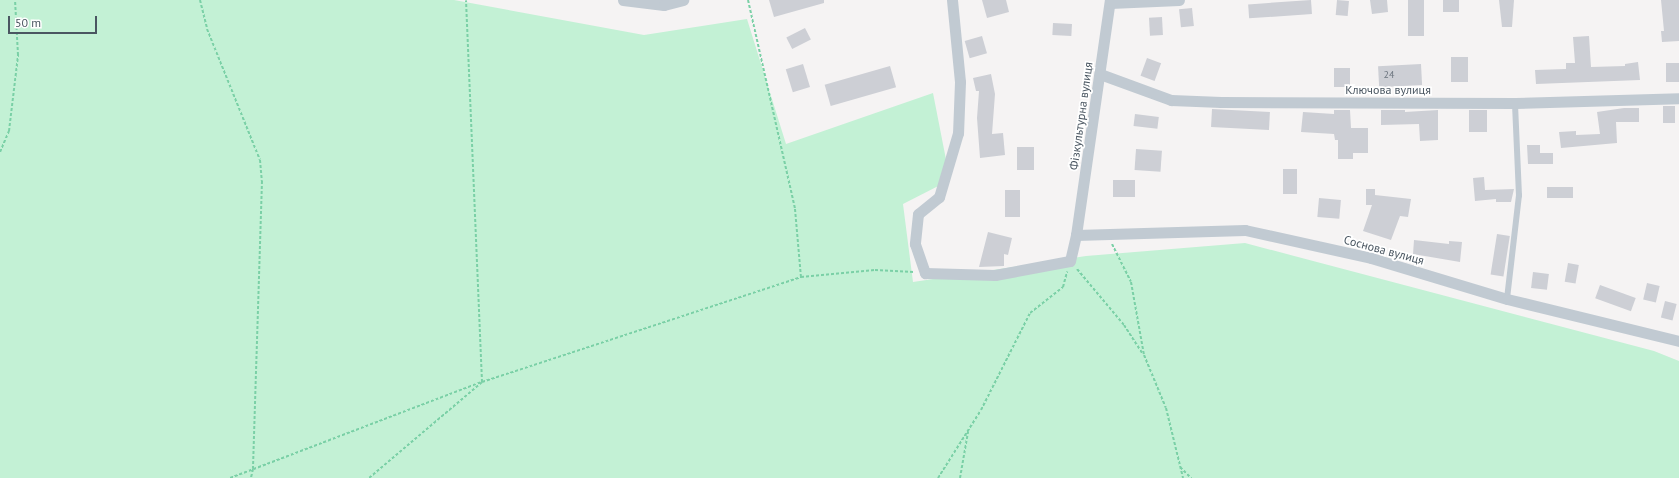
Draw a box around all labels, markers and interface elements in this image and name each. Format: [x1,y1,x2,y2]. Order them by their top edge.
scale bar [10,8,99,34]
text: 50 m [15,15,41,30]
street label: Фізкультурна вулиця [1066,61,1096,171]
house number: 24 [1384,69,1394,81]
street label: Ключова вулиця [1345,83,1431,97]
street label: Соснова вулиця [1342,232,1426,268]

